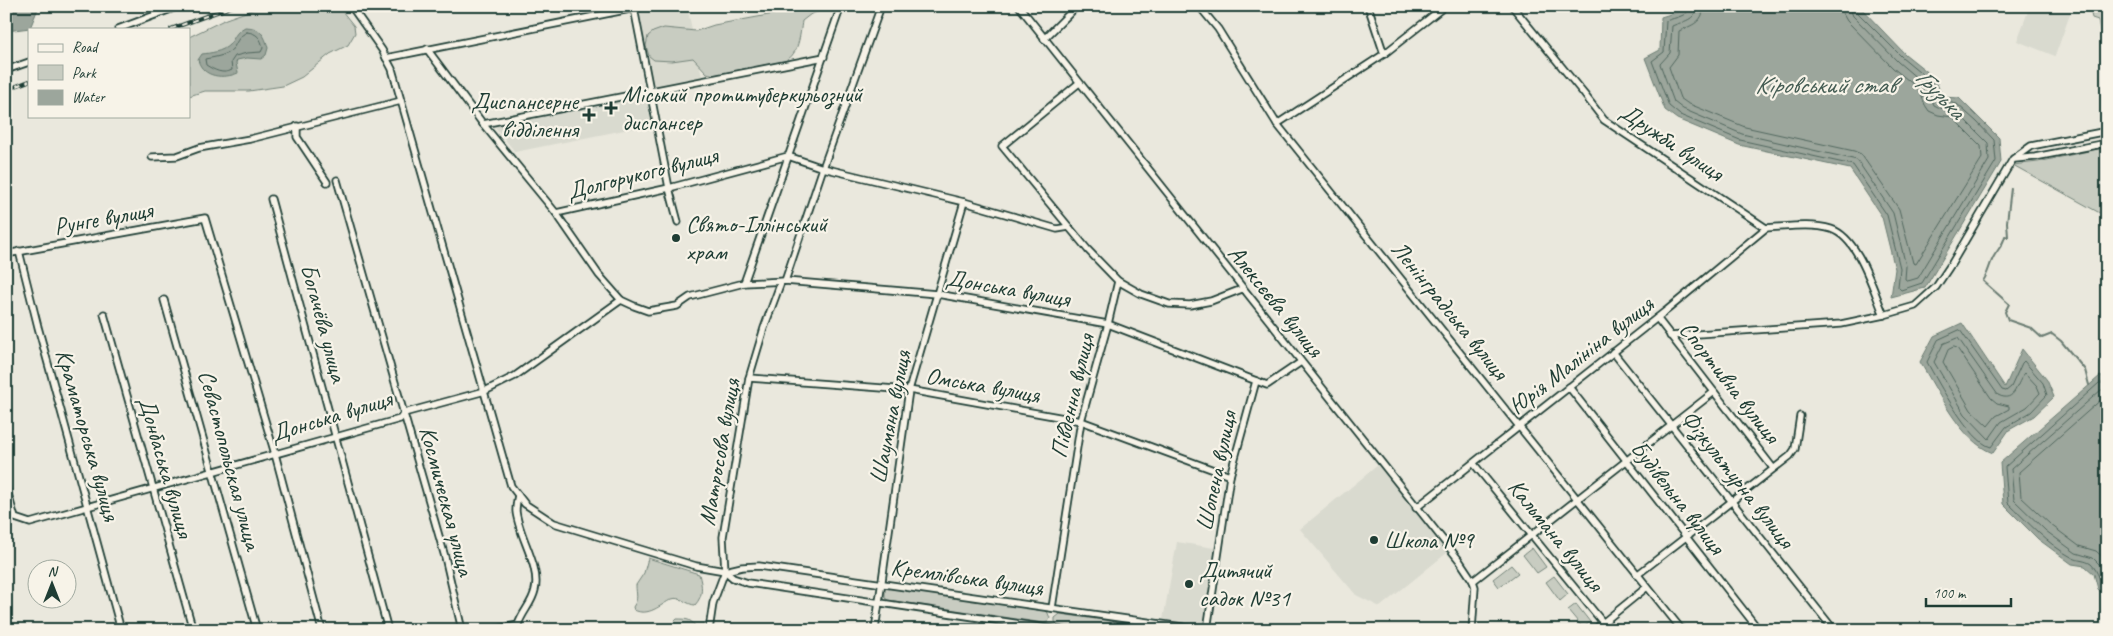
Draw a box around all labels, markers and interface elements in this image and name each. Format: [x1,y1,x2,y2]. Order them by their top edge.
legend [28,28,190,118]
text: Road [72,38,99,57]
water label: Грузька [1908,62,1973,127]
text: Park [72,64,97,83]
water label: Кіровський став [1755,69,1903,101]
place label: Міський протитуберкульозний диспансер [622,79,864,137]
place label: Диспансерне відділення [471,86,580,144]
text: Water [72,88,106,107]
street label: Дружби вулиця [1615,97,1731,188]
marker: Міський протитуберкульозний диспансер [604,101,618,115]
marker: Диспансерне відділення [582,108,596,122]
street label: Долгорукого вулиця [564,139,722,206]
street label: Рунге вулиця [52,194,156,241]
place label: Свято-Іллінський храм [686,209,829,267]
marker: Свято-Іллінський храм [670,232,682,244]
street label: Ленінградська вулиця [1385,234,1516,387]
street label: Алексєєва вулиця [1222,239,1331,364]
street label: Богачёва улица [294,261,355,387]
street label: Донська вулиця [944,262,1074,314]
street label: Юрія Малініна вулиця [1503,288,1661,421]
street label: Спортивна вулиця [1673,315,1788,450]
street label: Південна вулиця [1043,330,1101,461]
street label: Краматорська вулиця [49,346,127,526]
street label: Шаумяна вулиця [862,347,918,486]
street label: Омська вулиця [924,360,1044,410]
street label: Севастопольская улица [192,367,269,555]
street label: Матросова вулиця [691,375,747,528]
street label: Донська вулиця [267,383,397,449]
street label: Донбаська вулиця [132,393,201,542]
street label: Фiзкультурна вулиця [1674,404,1802,556]
street label: Шопена вулиця [1189,407,1244,533]
street label: Космическая улица [413,423,482,580]
street label: Будівельна вулиця [1624,434,1733,561]
street label: Кальмана вулиця [1501,473,1612,599]
place label: Школа №9 [1384,525,1476,555]
marker: Школа №9 [1368,534,1380,546]
street label: Кремлівська вулиця [889,551,1046,603]
place label: Дитячий садок №31 [1199,555,1291,613]
north arrow [28,558,78,608]
text: N [48,563,59,580]
scale bar [1926,576,2010,608]
marker: Дитячий садок №31 [1183,578,1195,590]
text: 100 m [1933,584,1967,603]

